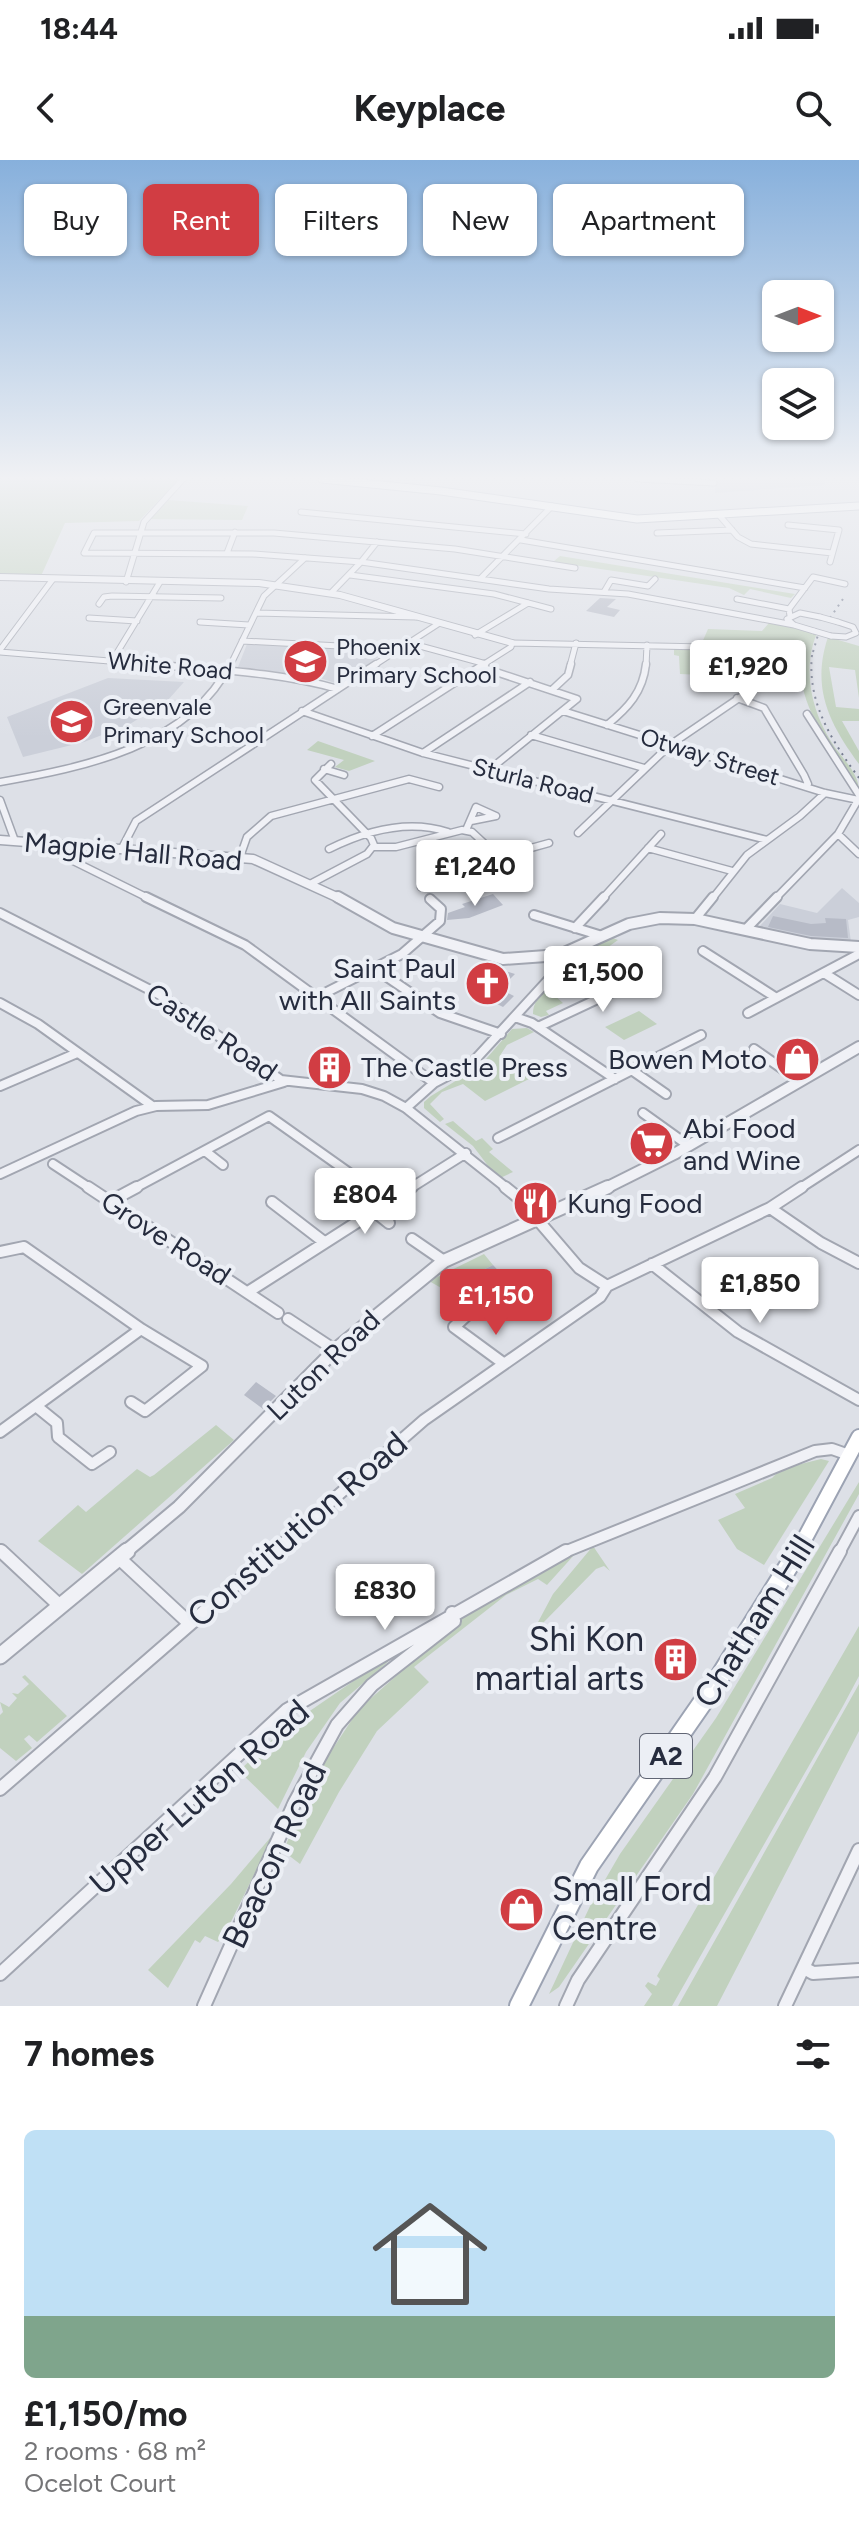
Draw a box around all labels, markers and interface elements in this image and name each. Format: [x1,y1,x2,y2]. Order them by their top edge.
text: 18:44 [40,10,118,47]
icon: back [24,86,68,130]
icon: search [791,86,835,130]
text: Keyplace [353,87,506,130]
chip: Buy [24,184,127,256]
chip: Rent [143,184,259,256]
chip: Filters [275,184,407,256]
chip: New [423,184,537,256]
chip: Apartment [553,184,744,256]
north arrow [762,280,834,352]
map controls [762,280,834,440]
button: layers [762,368,834,440]
place label: Phoenix Primary School [336,632,497,689]
school or university icon: Phoenix Primary School [281,637,329,685]
pin: £1,920 [683,640,813,708]
street label: White Road [106,646,234,685]
text: £1,920 [708,650,788,682]
place label: Greenvale Primary School [103,692,264,749]
school or university icon: Greenvale Primary School [48,697,96,745]
street label: Otway Street [637,722,783,791]
street label: Sturla Road [469,751,597,810]
street label: Magpie Hall Road [23,825,243,877]
pin: £1,240 [410,840,540,908]
text: £1,240 [434,850,516,882]
pin: £1,500 [538,946,668,1014]
place label: Saint Paul with All Saints [279,951,456,1017]
text: £1,500 [562,956,644,988]
church icon: Saint Paul with All Saints [463,960,511,1008]
street label: Castle Road [140,976,284,1088]
shop icon: Bowen Moto [774,1035,822,1083]
place label: Bowen Moto [608,1042,767,1076]
building icon: The Castle Press [306,1043,354,1091]
place label: The Castle Press [361,1050,568,1084]
place label: Abi Food and Wine [683,1111,801,1177]
supermarket icon: Abi Food and Wine [628,1120,676,1168]
pin: £804 [318,1168,412,1236]
text: £804 [333,1178,397,1210]
restaurant icon: Kung Food [512,1179,560,1227]
street label: Grove Road [95,1184,237,1292]
place label: Kung Food [567,1186,703,1220]
pin: £1,850 [695,1257,825,1325]
text: £1,850 [720,1267,801,1299]
pin: £1,150 [431,1269,561,1337]
text: £1,150 [458,1279,534,1311]
street label: Luton Road [259,1303,387,1427]
street label: Constitution Road [179,1423,416,1636]
street label: Chatham Hill [685,1527,824,1715]
pin: £830 [338,1564,432,1632]
text: £830 [354,1574,416,1606]
place label: Shi Kon martial arts [475,1619,644,1699]
building icon: Shi Kon martial arts [651,1635,699,1683]
street label: Upper Luton Road [81,1691,317,1904]
road number: A2 [640,1734,692,1778]
street label: Beacon Road [214,1756,335,1955]
place label: Small Ford Centre [552,1869,712,1949]
shop icon: Small Ford Centre [497,1885,545,1933]
icon: filters [791,2032,835,2076]
text: 7 homes [24,2034,154,2075]
icon: home [358,2182,502,2326]
text: £1,150/mo [24,2394,188,2435]
text: 2 rooms · 68 m² [24,2435,206,2467]
text: Ocelot Court [24,2467,176,2499]

